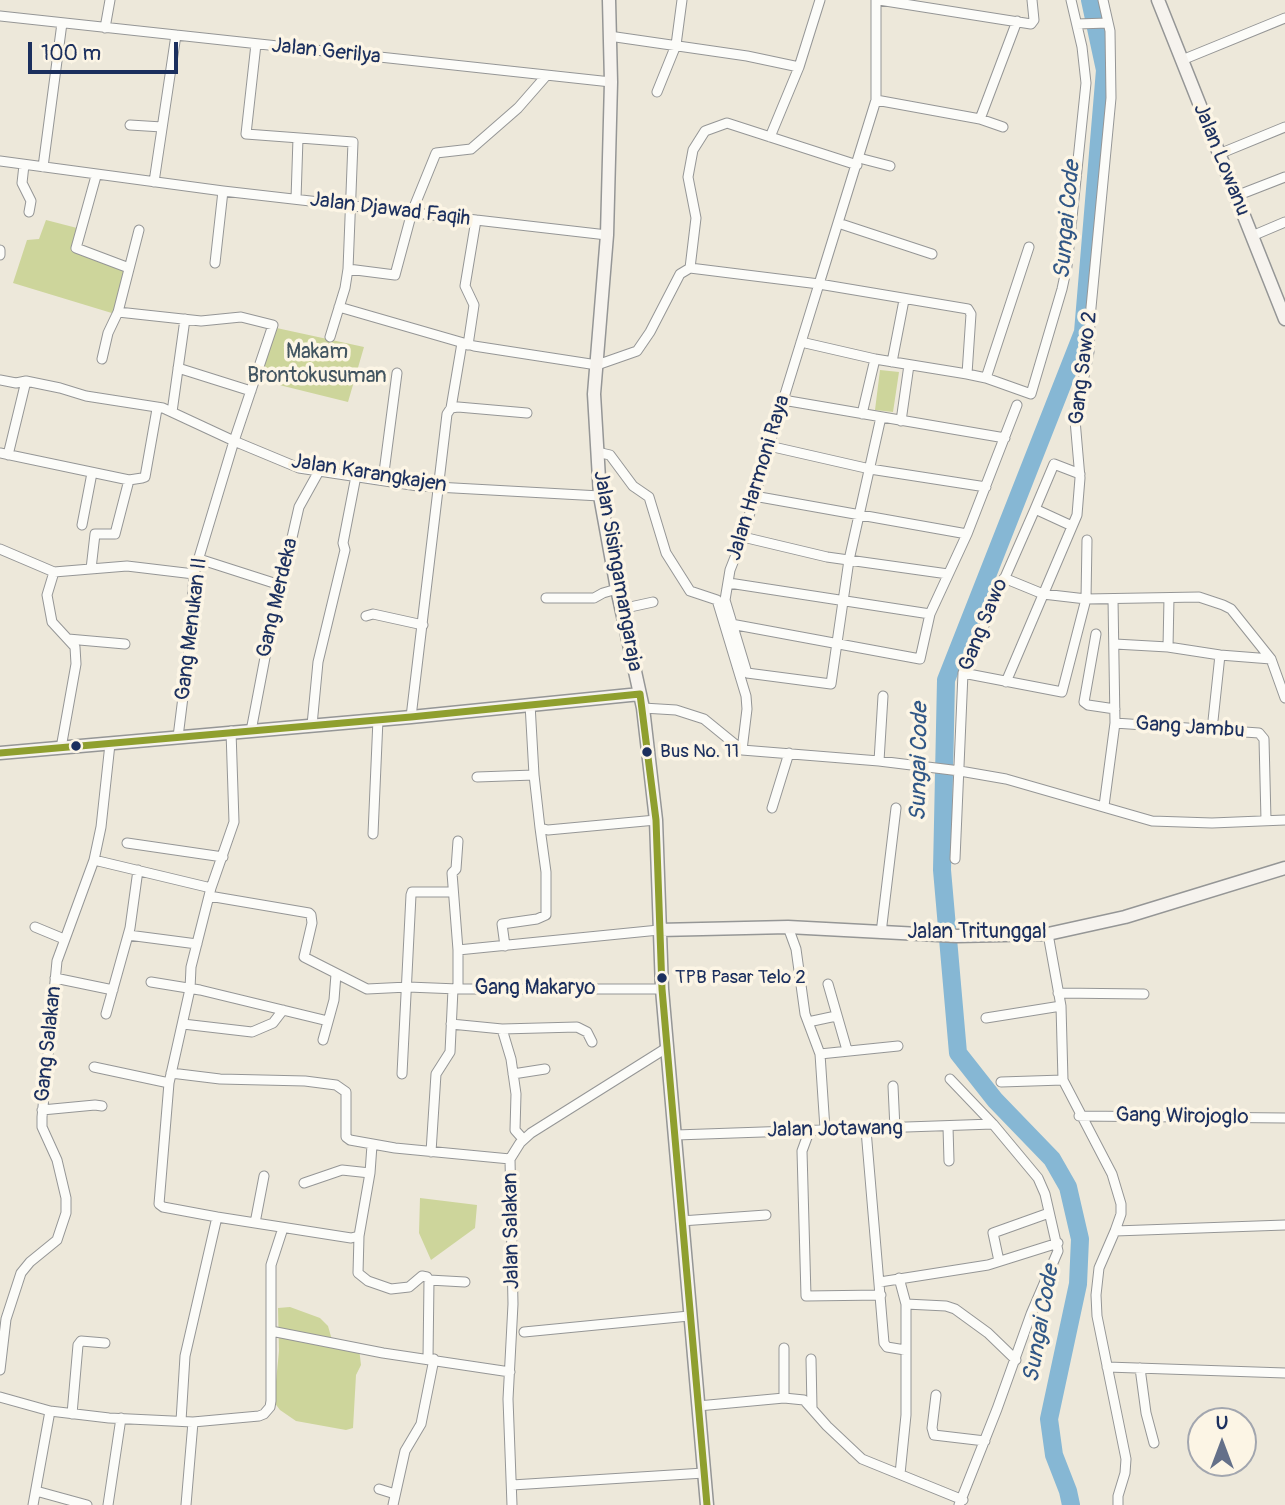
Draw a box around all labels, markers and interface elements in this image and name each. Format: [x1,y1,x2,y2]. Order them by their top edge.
scale bar [32,28,182,72]
street label: Jalan Gerilya [270,34,382,70]
text: 100 m [41,40,101,67]
street label: Jalan Lowanu [1187,100,1255,220]
water label: Sungai Code [1049,160,1087,280]
street label: Jalan Djawad Faqih [308,188,472,232]
street label: Gang Sawo 2 [1065,310,1103,426]
park label: Makam Brontokusuman [247,340,387,390]
street label: Jalan Harmoni Raya [722,392,796,564]
street label: Jalan Karangkajen [289,449,449,499]
street label: Jalan Sisingamangaraja [587,469,647,673]
street label: Gang Merdeka [252,536,304,660]
street label: Gang Menukan II [171,556,213,702]
street label: Gang Sawo [954,575,1014,675]
water label: Sungai Code [905,702,935,822]
street label: Gang Jambu [1135,712,1245,744]
unlabelled marker [69,739,83,753]
place label: Bus No. 11 [660,741,739,763]
marker: Bus No. 11 [640,745,654,759]
street label: Jalan Tritunggal [907,920,1047,946]
place label: TPB Pasar Telo 2 [675,967,806,989]
marker: TPB Pasar Telo 2 [655,971,669,985]
street label: Gang Makaryo [474,976,596,1002]
street label: Gang Salakan [30,985,68,1103]
street label: Gang Wirojoglo [1115,1103,1249,1131]
street label: Jalan Jotawang [767,1116,903,1144]
street label: Jalan Salakan [498,1172,526,1290]
water label: Sungai Code [1018,1263,1066,1385]
north arrow [1187,1407,1257,1477]
text: U [1216,1411,1228,1435]

